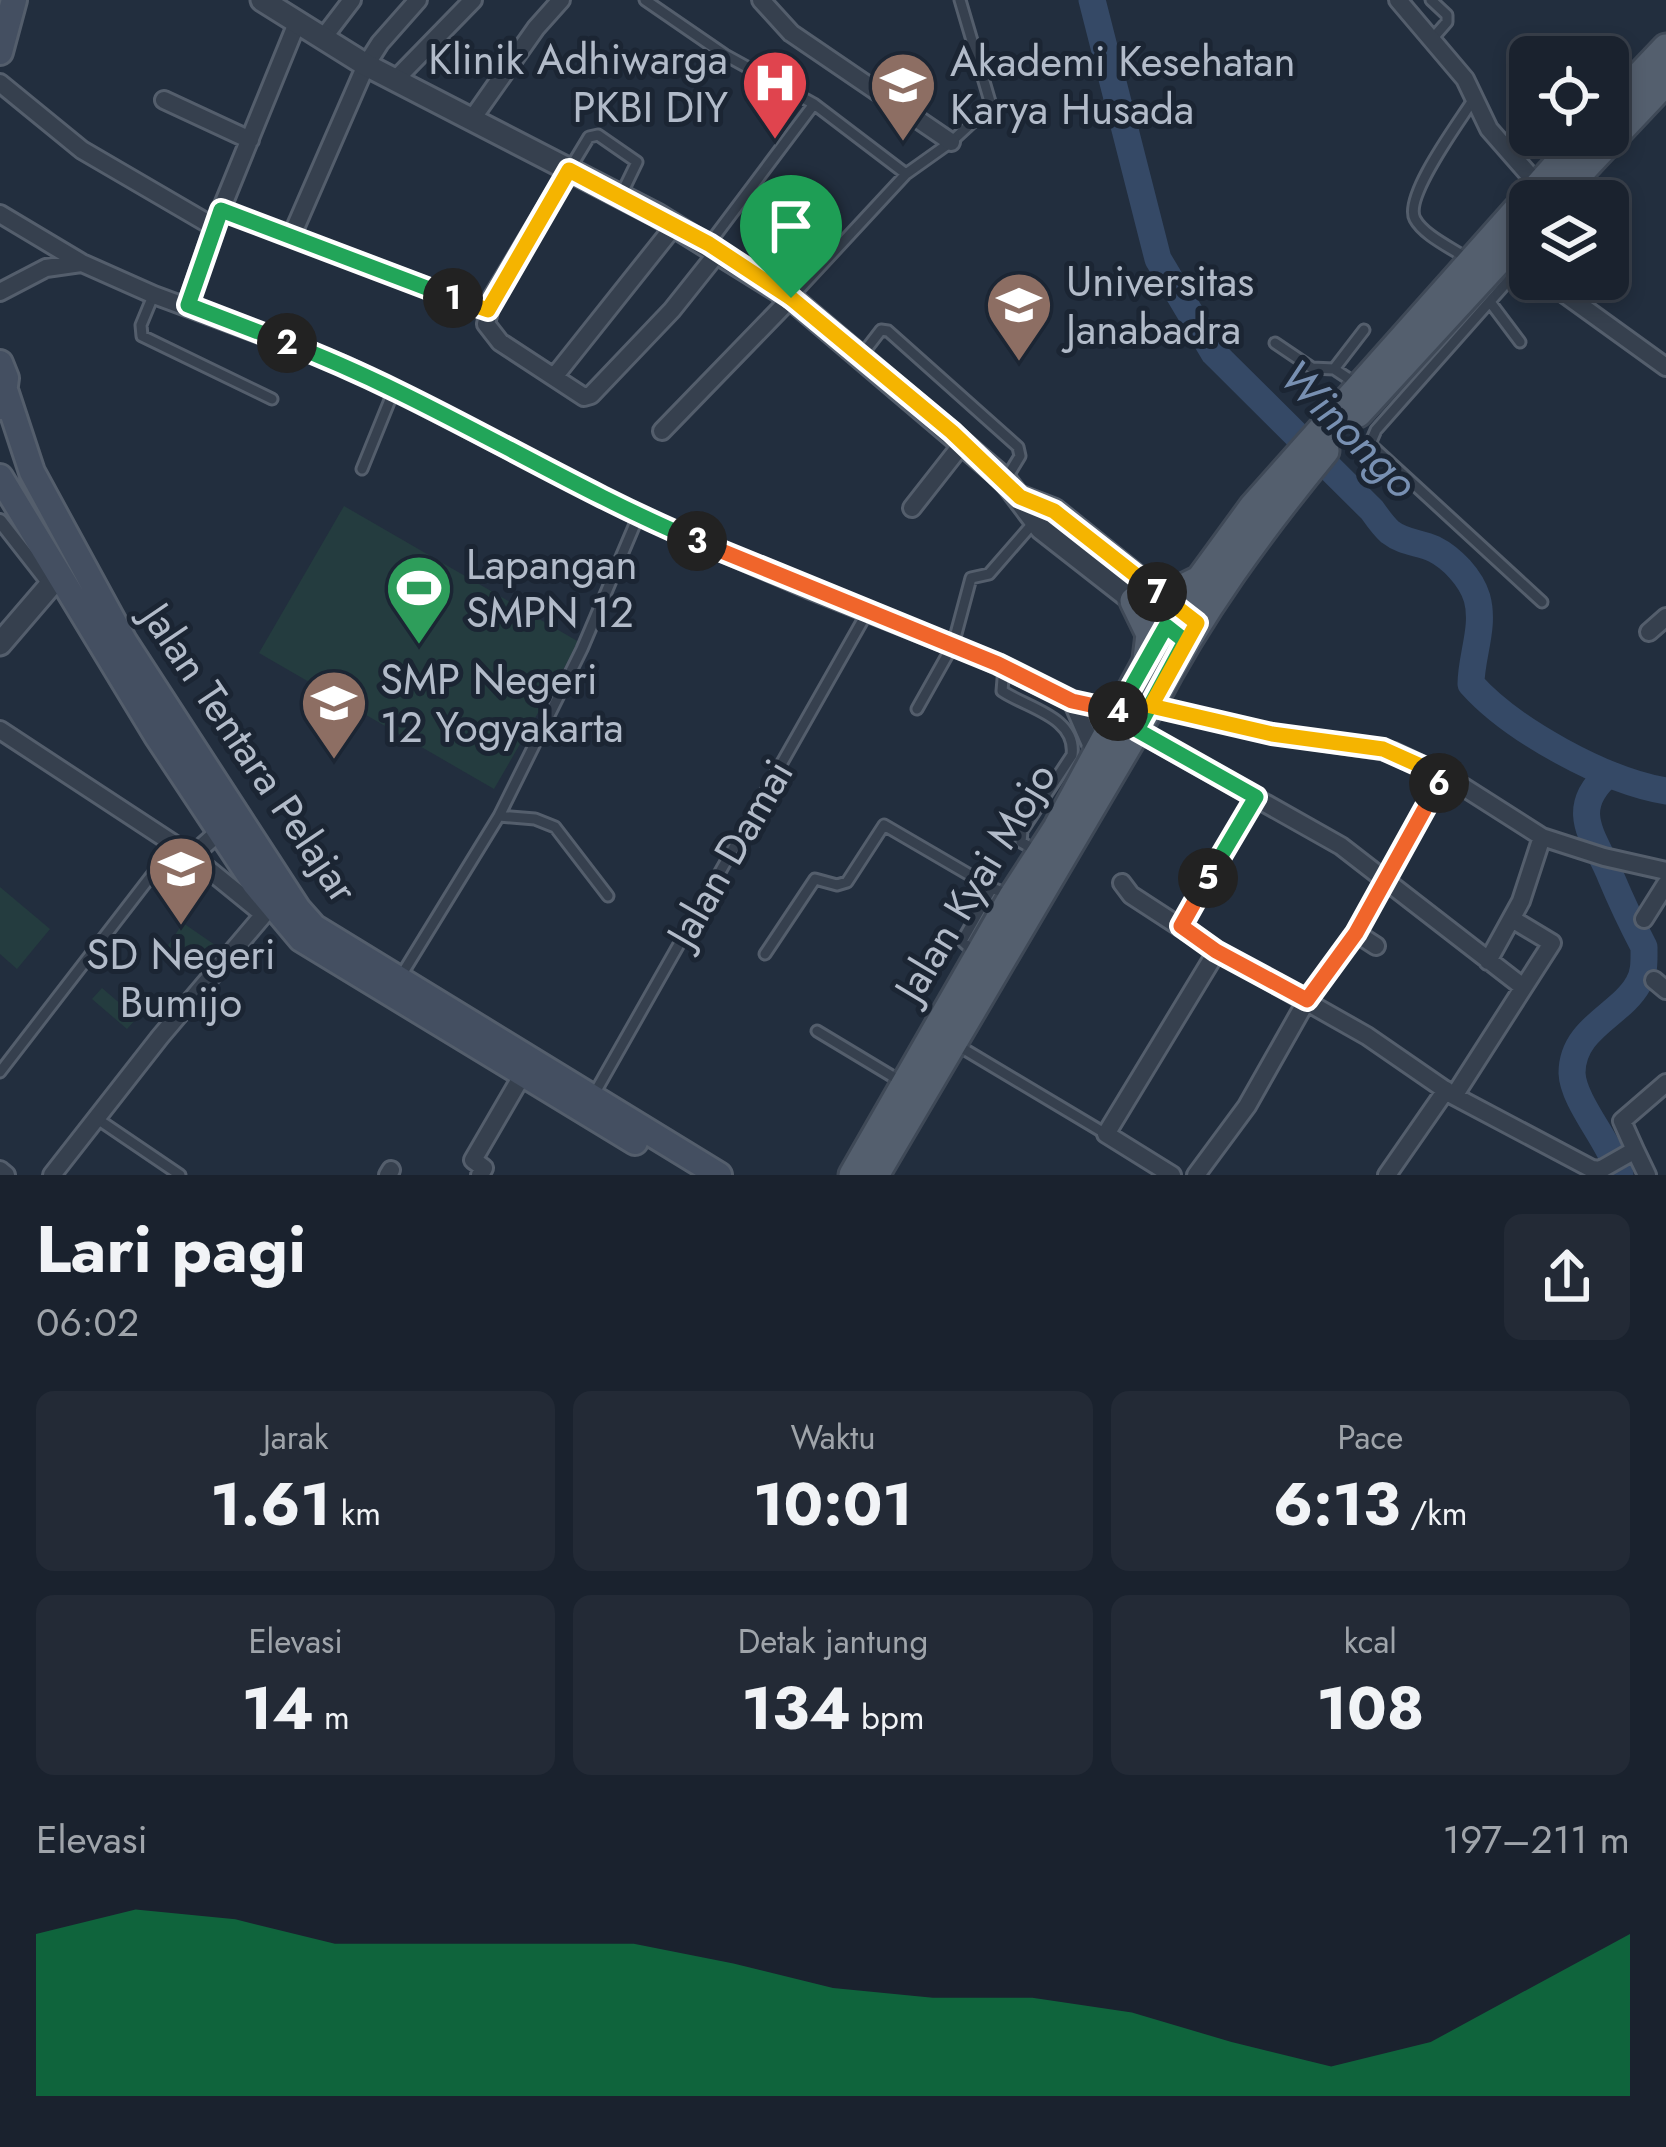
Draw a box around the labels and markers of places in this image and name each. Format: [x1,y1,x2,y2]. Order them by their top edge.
place label: Klinik Adhiwarga PKBI DIY [428,29,728,138]
place label: Akademi Kesehatan Karya Husada [950,31,1296,140]
hospital icon: Klinik Adhiwarga PKBI DIY [740,48,810,142]
school or university icon: Akademi Kesehatan Karya Husada [868,50,938,144]
pin [740,175,842,298]
place label: Universitas Janabadra [1061,251,1254,360]
pin: 1 [423,268,483,328]
school or university icon: Universitas Janabadra [984,270,1054,364]
pin: 2 [257,313,317,373]
pin: 3 [667,511,727,571]
place label: Lapangan SMPN 12 [466,534,638,643]
sports icon: Lapangan SMPN 12 [384,553,454,647]
pin: 7 [1127,562,1187,622]
place label: SMP Negeri 12 Yogyakarta [380,649,624,758]
school or university icon: SMP Negeri 12 Yogyakarta [299,668,369,762]
pin: 4 [1088,681,1148,741]
pin: 6 [1409,753,1469,813]
school or university icon: SD Negeri Bumijo [146,834,216,928]
pin: 5 [1178,848,1238,908]
place label: SD Negeri Bumijo [86,924,276,1033]

